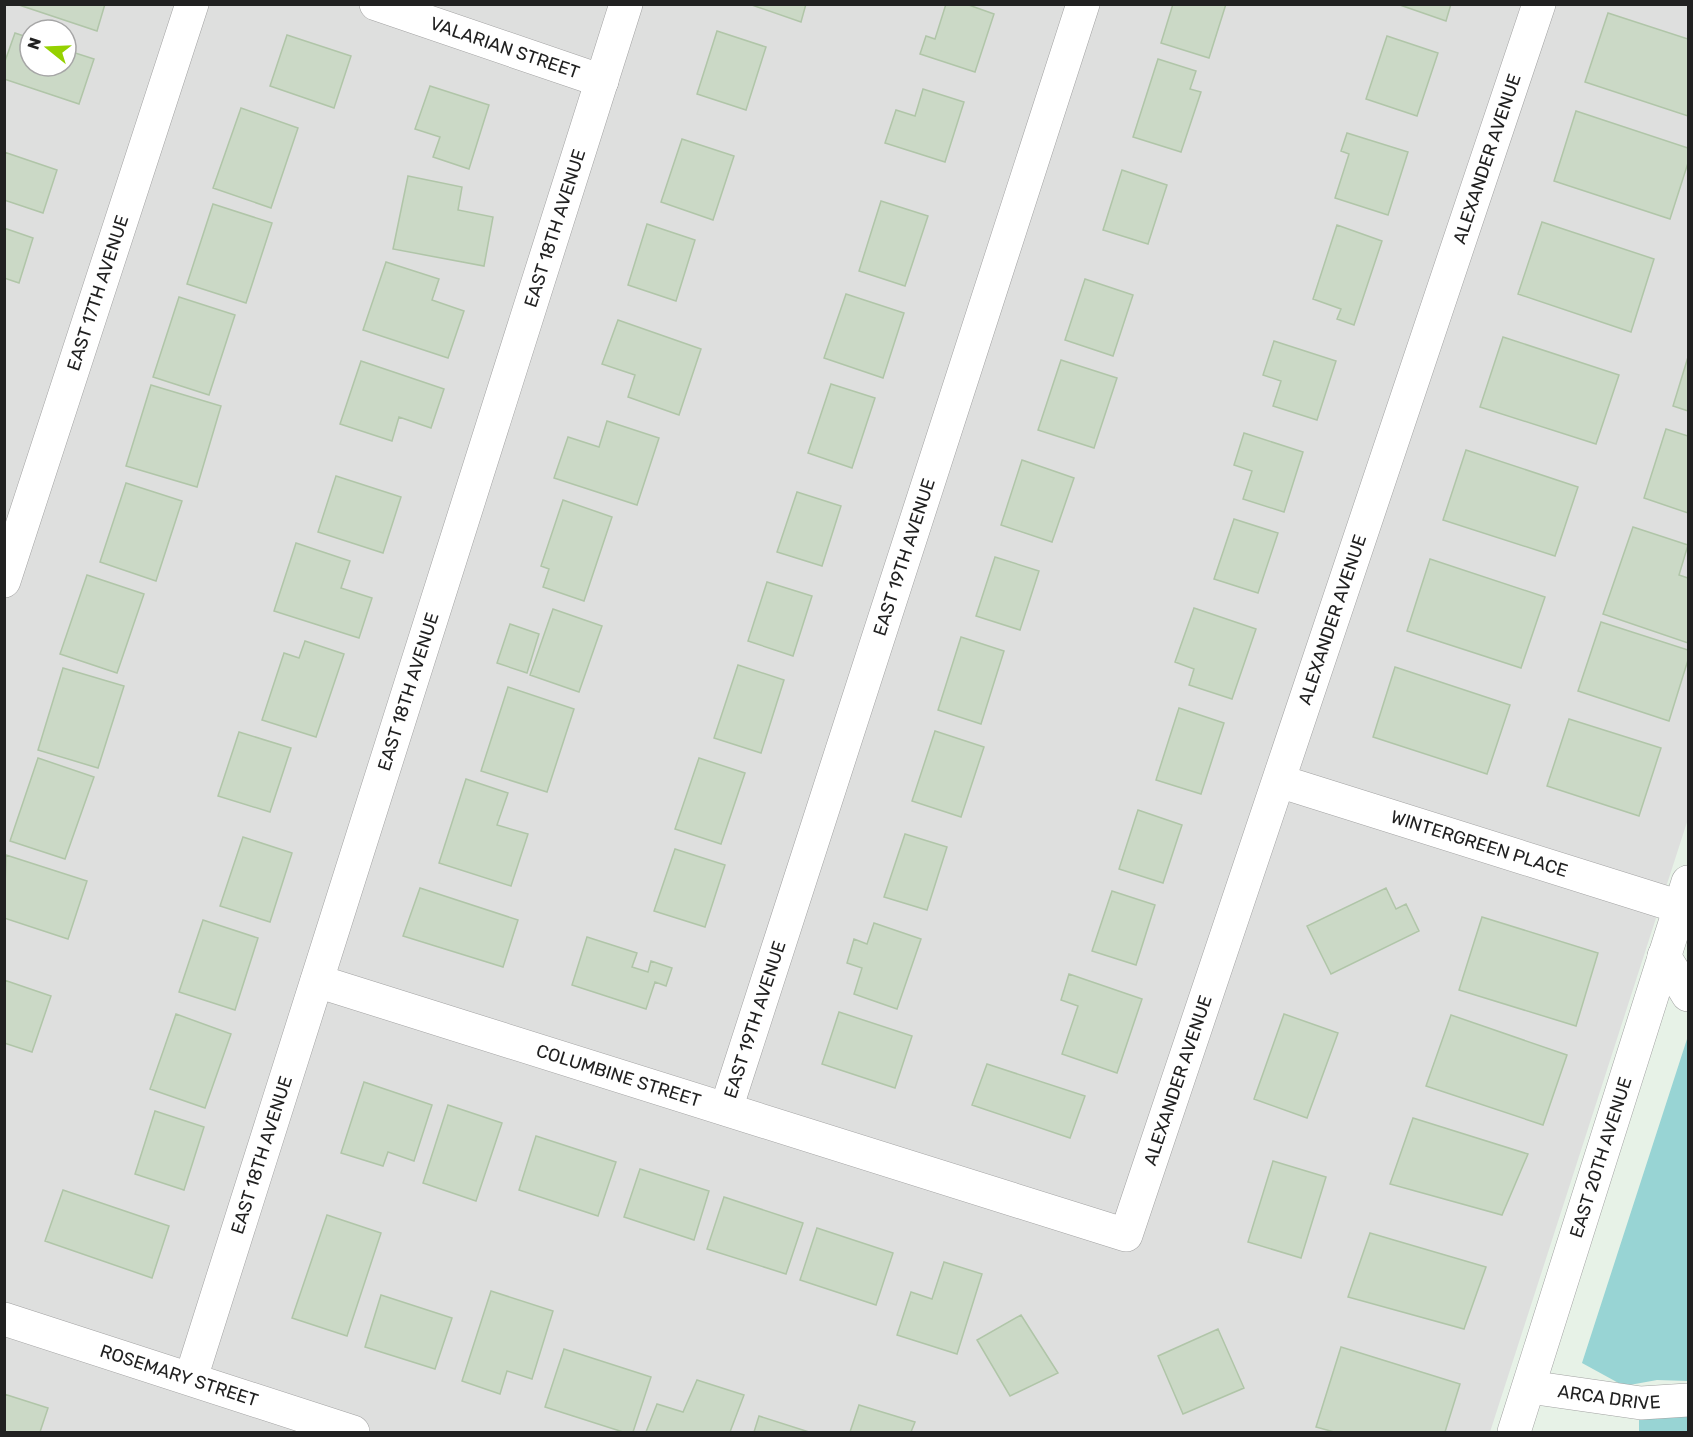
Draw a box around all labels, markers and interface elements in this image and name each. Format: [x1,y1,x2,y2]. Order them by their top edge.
street label: VALARIAN STREET [427,12,582,84]
north arrow [18,18,78,78]
text: N [23,35,45,52]
street label: ALEXANDER AVENUE [1448,71,1526,247]
street label: EAST 18TH AVENUE [520,146,590,310]
street label: EAST 17TH AVENUE [62,212,133,374]
street label: EAST 19TH AVENUE [869,476,940,638]
street label: ALEXANDER AVENUE [1294,532,1371,708]
street label: EAST 18TH AVENUE [373,610,444,773]
street label: WINTERGREEN PLACE [1388,806,1571,882]
street label: EAST 19TH AVENUE [719,938,791,1101]
street label: ALEXANDER AVENUE [1139,992,1217,1168]
street label: COLUMBINE STREET [533,1040,704,1112]
street label: EAST 18TH AVENUE [226,1073,297,1237]
street label: EAST 20TH AVENUE [1565,1074,1637,1241]
street label: ROSEMARY STREET [97,1340,261,1412]
street label: ARCA DRIVE [1556,1380,1661,1414]

